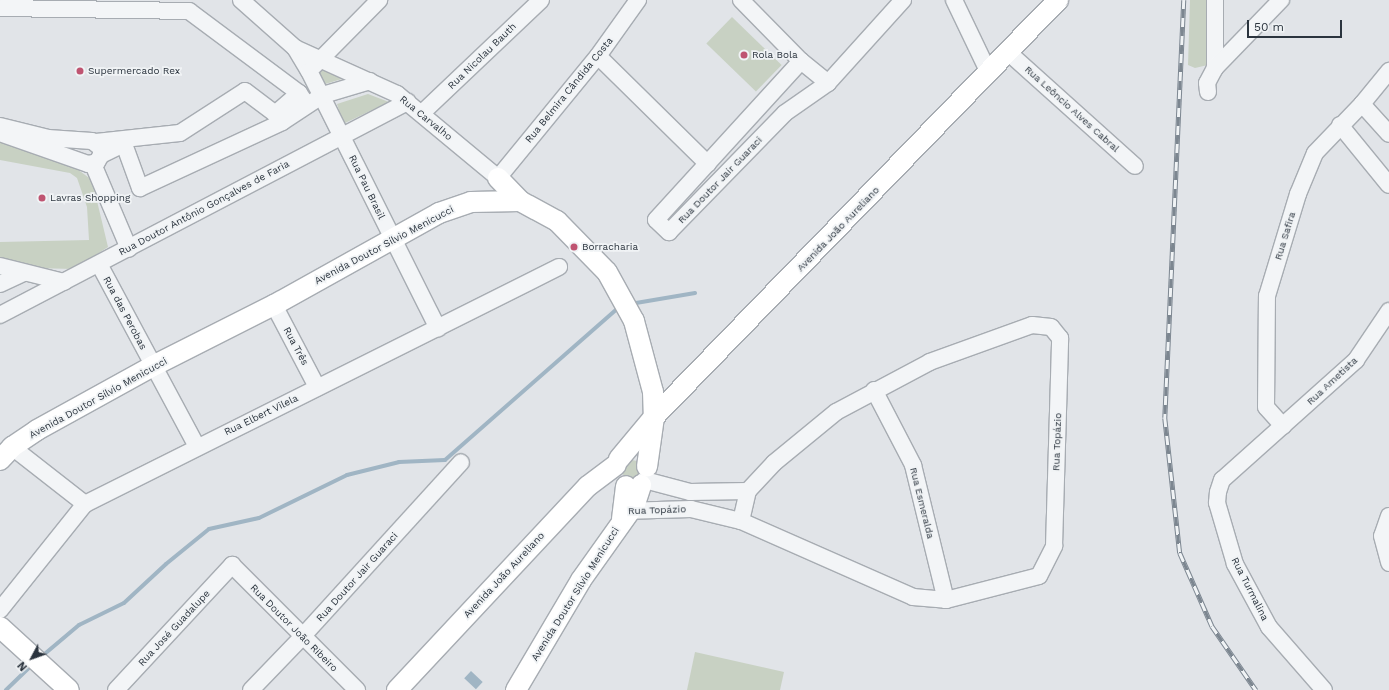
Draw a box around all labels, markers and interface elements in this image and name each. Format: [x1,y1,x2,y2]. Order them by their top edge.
scale bar [1249,12,1344,38]
street label: Rua Nicolau Bauth [445,20,519,92]
text: 50 m [1254,20,1284,34]
street label: Rua Belmira Cândida Costa [522,34,616,146]
place label: Rola Bola [752,49,798,61]
marker: Rola Bola [739,50,749,60]
street label: Rua Leôncio Alves Cabral [1022,63,1122,155]
place label: Supermercado Rex [88,65,180,77]
marker: Supermercado Rex [75,66,85,76]
street label: Rua Carvalho [397,93,455,143]
street label: Rua Doutor Jair Guaraci [675,134,765,226]
street label: Rua Pau Brasil [346,153,388,221]
street label: Rua Doutor Antônio Gonçalves de Faria [116,158,292,258]
street label: Avenida João Aureliano [794,184,882,274]
place label: Lavras Shopping [50,192,130,204]
marker: Lavras Shopping [37,193,47,203]
street label: Avenida Doutor Sílvio Menicucci [312,203,456,287]
street label: Rua Safira [1272,210,1298,262]
place label: Borracharia [582,241,638,253]
marker: Borracharia [569,242,579,252]
street label: Rua das Perobas [101,274,149,352]
street label: Rua Três [281,325,311,367]
street label: Rua Ametista [1304,354,1360,408]
street label: Avenida Doutor Sílvio Menicucci [27,355,169,441]
street label: Rua Elbert Vilela [222,392,300,438]
street label: Rua Topázio [1050,412,1064,472]
street label: Rua Esmeralda [907,466,937,540]
street label: Rua Topázio [627,503,687,517]
street label: Avenida Doutor Sílvio Menicucci [528,525,622,663]
street label: Rua Doutor Jair Guaraci [313,529,401,625]
street label: Avenida João Aureliano [461,529,547,621]
street label: Rua Turmalina [1229,555,1271,623]
street label: Rua Doutor João Ribeiro [248,582,340,674]
street label: Rua José Guadalupe [135,587,213,669]
north arrow [12,638,52,678]
text: N [15,659,30,674]

